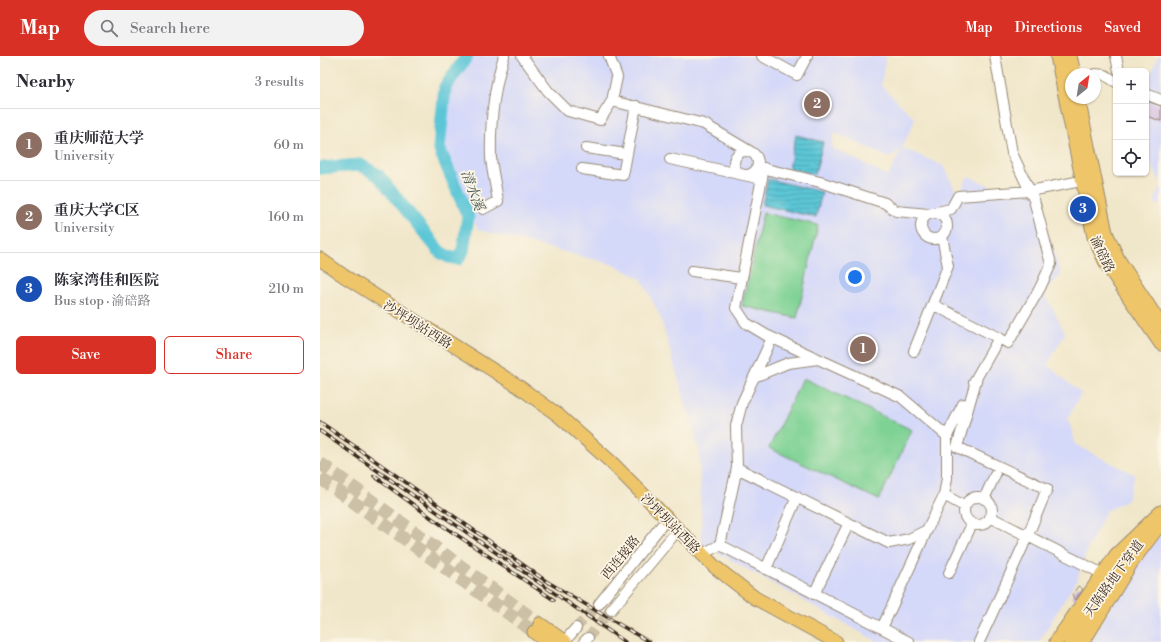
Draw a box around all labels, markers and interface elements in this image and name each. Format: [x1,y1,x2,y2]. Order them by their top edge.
search box [84,10,364,46]
text: Map [20,16,60,40]
icon: search [98,17,120,39]
text: Search here [130,19,210,38]
text: Map [965,19,993,37]
text: Directions [1015,19,1082,37]
text: Saved [1104,19,1141,37]
north arrow [1065,68,1101,104]
map controls [1113,68,1149,176]
button: + [1113,68,1149,104]
text: Nearby [16,71,75,93]
text: 3 results [255,74,304,90]
pin: 2 [804,89,830,119]
button: − [1113,104,1149,140]
text: 重庆师范大学 [54,129,144,148]
text: 1 [26,137,32,153]
text: 60 m [273,137,304,153]
button: locate [1113,140,1149,176]
text: University [54,148,115,164]
water label: 清水溪 [456,168,488,215]
pin: 3 [1070,194,1096,224]
text: 重庆大学C区 [54,201,140,220]
text: 2 [25,209,33,225]
text: 160 m [268,209,304,225]
text: University [54,220,115,236]
street label: 渝碚路 [1087,233,1118,275]
your location [845,267,865,287]
text: 陈家湾佳和医院 [54,271,159,290]
text: 3 [25,281,33,297]
text: 210 m [269,281,304,297]
text: Bus stop · 渝碚路 [54,293,151,309]
street label: 沙坪坝站西路 [380,297,455,352]
pin: 1 [850,334,876,364]
button: Save [16,336,156,374]
button: Share [164,336,304,374]
street label: 沙坪坝站西路 [637,490,704,557]
street label: 西连接路 [598,532,643,583]
street label: 天陈路地下穿道 [1081,537,1147,620]

